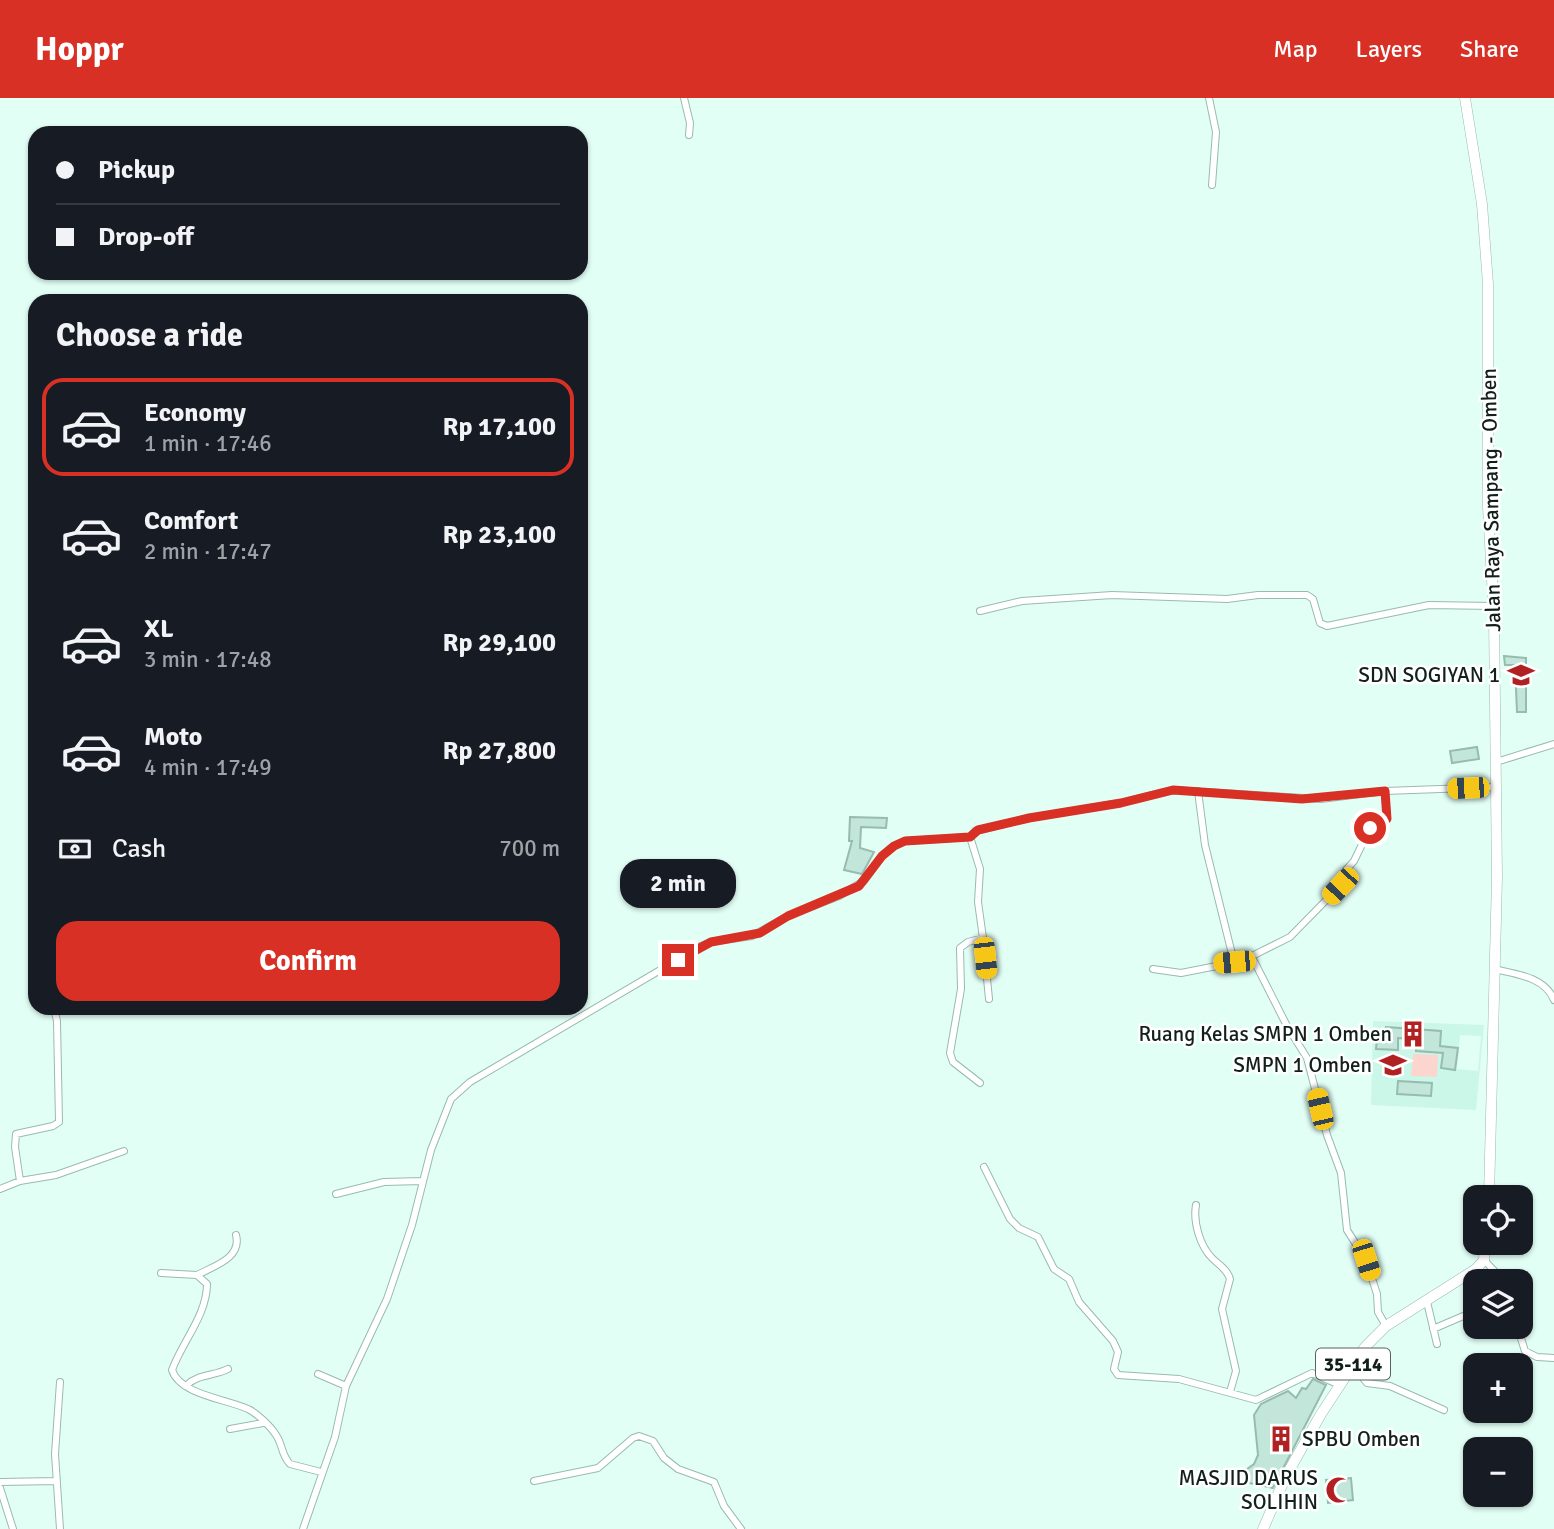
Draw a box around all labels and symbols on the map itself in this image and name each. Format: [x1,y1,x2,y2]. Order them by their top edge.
street label: Jalan Raya Sampang - Omben [1476,368,1506,632]
school or university icon: SDN SOGIYAN 1 [1506,660,1536,690]
place label: SDN SOGIYAN 1 [1358,662,1500,688]
car [1447,777,1490,799]
route start [1354,812,1386,844]
callout: 2 min [620,858,736,908]
car [1318,863,1363,909]
car [973,936,998,980]
route end [662,944,694,976]
car [1213,950,1256,974]
building icon: Ruang Kelas SMPN 1 Omben [1398,1019,1428,1049]
place label: Ruang Kelas SMPN 1 Omben [1138,1021,1392,1047]
school or university icon: SMPN 1 Omben [1378,1050,1408,1080]
place label: SMPN 1 Omben [1233,1052,1372,1078]
car [1306,1086,1335,1132]
car [1350,1237,1383,1283]
road number: 35-114 [1316,1348,1390,1380]
building icon: SPBU Omben [1266,1424,1296,1454]
place label: SPBU Omben [1302,1426,1421,1452]
place label: MASJID DARUS SOLIHIN [1179,1465,1318,1515]
mosque icon: MASJID DARUS SOLIHIN [1324,1475,1354,1505]

